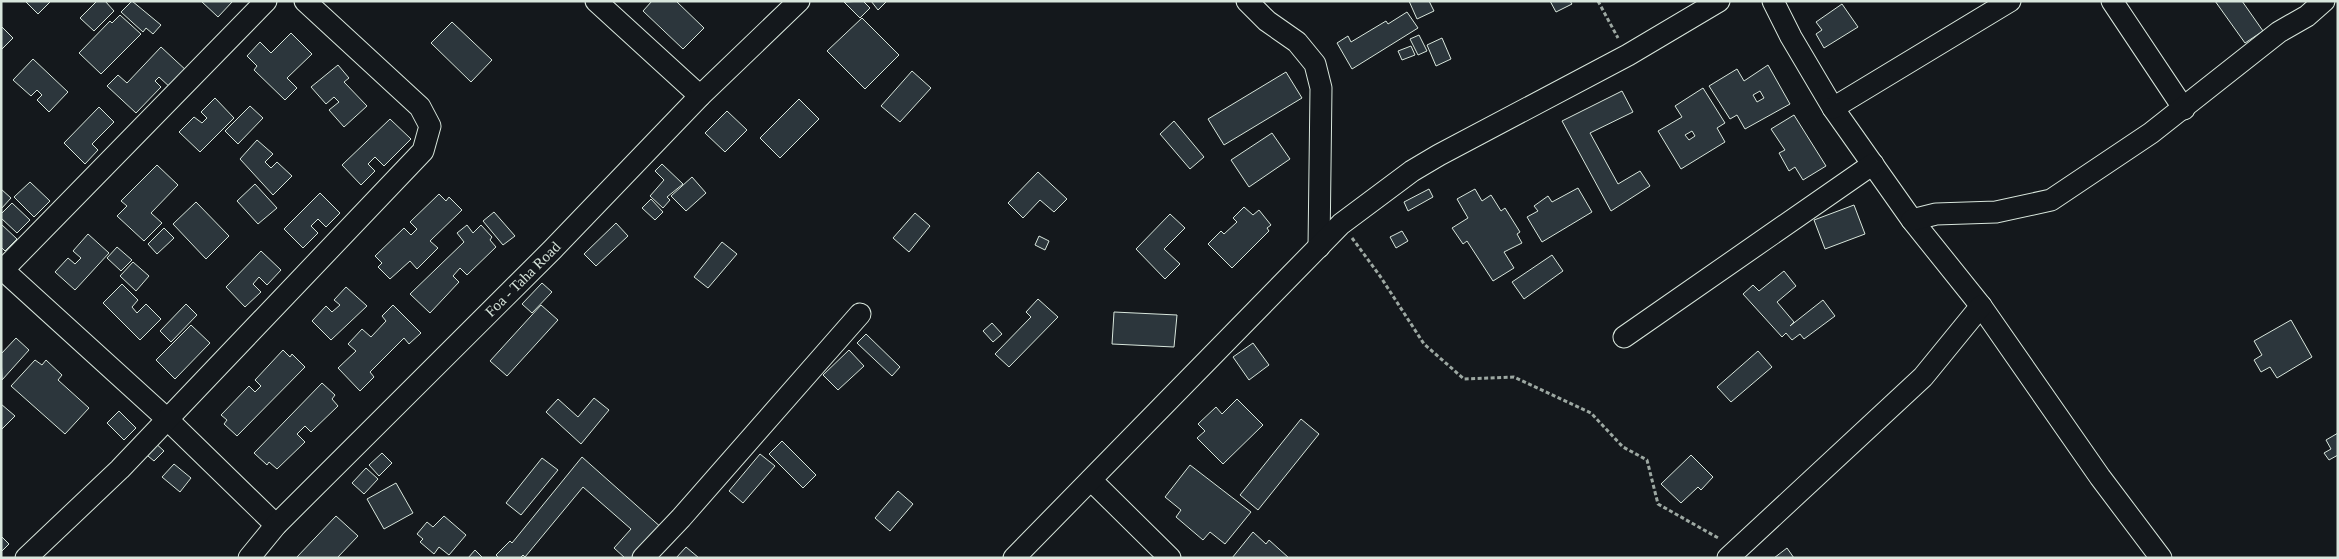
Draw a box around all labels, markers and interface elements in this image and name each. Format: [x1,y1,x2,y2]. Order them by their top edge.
street label: Foa - Taha Road [482,238,564,320]

